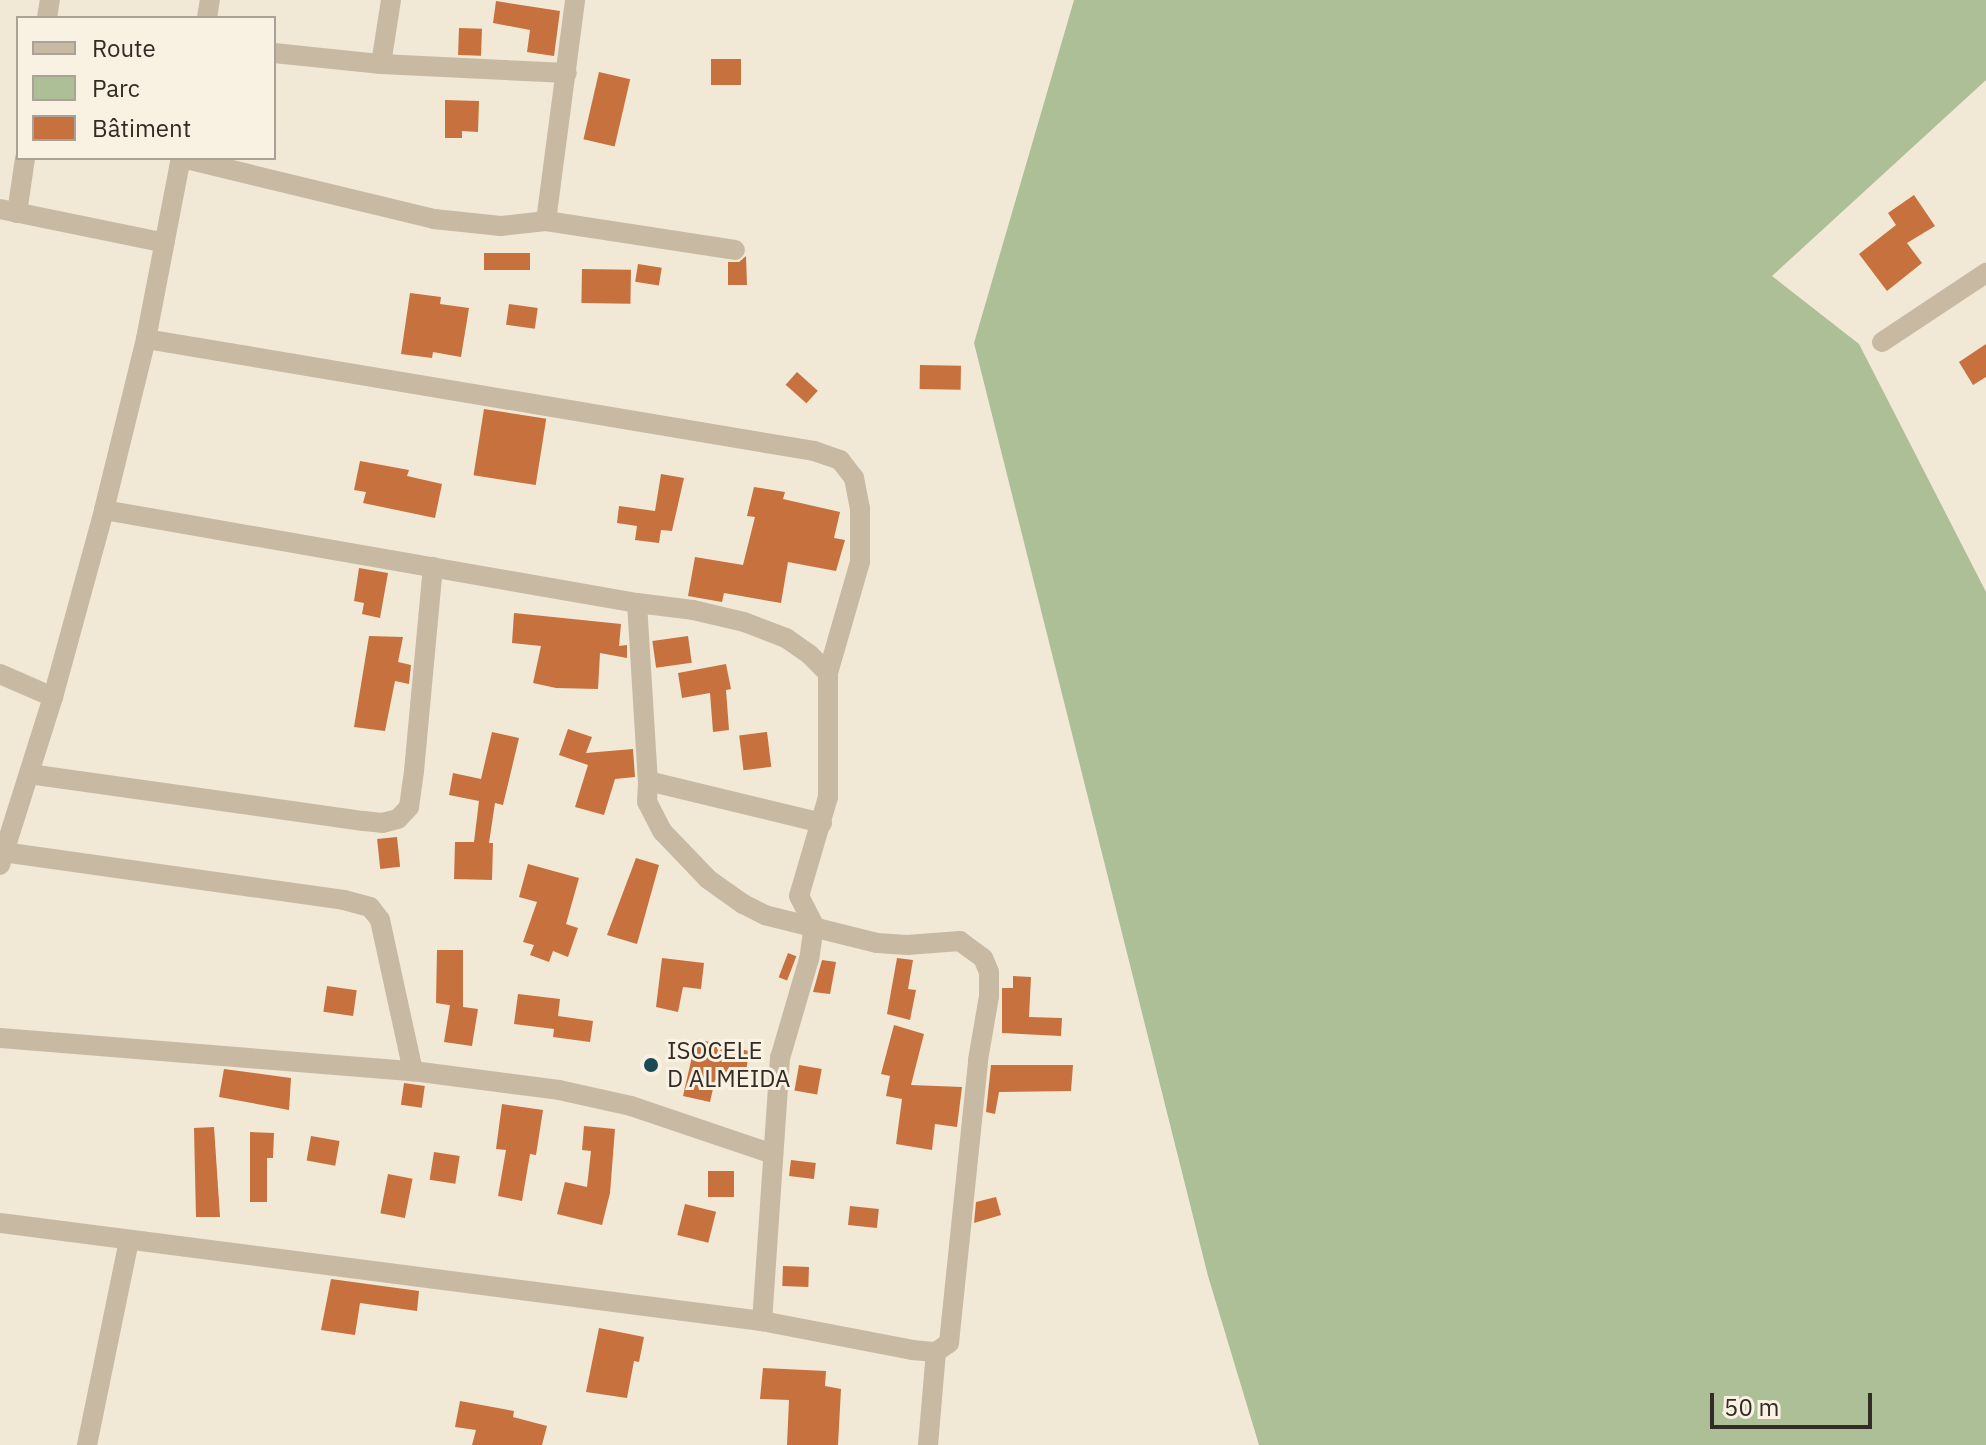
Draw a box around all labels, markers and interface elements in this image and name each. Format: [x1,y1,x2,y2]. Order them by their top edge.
legend [16,16,276,160]
text: Route [92,32,156,64]
text: Parc [92,72,140,104]
text: Bâtiment [92,112,191,144]
place label: ISOCELE D ALMEIDA [667,1037,790,1093]
marker: ISOCELE D ALMEIDA [642,1056,660,1074]
scale bar [1714,1377,1876,1427]
text: 50 m [1724,1391,1779,1423]

